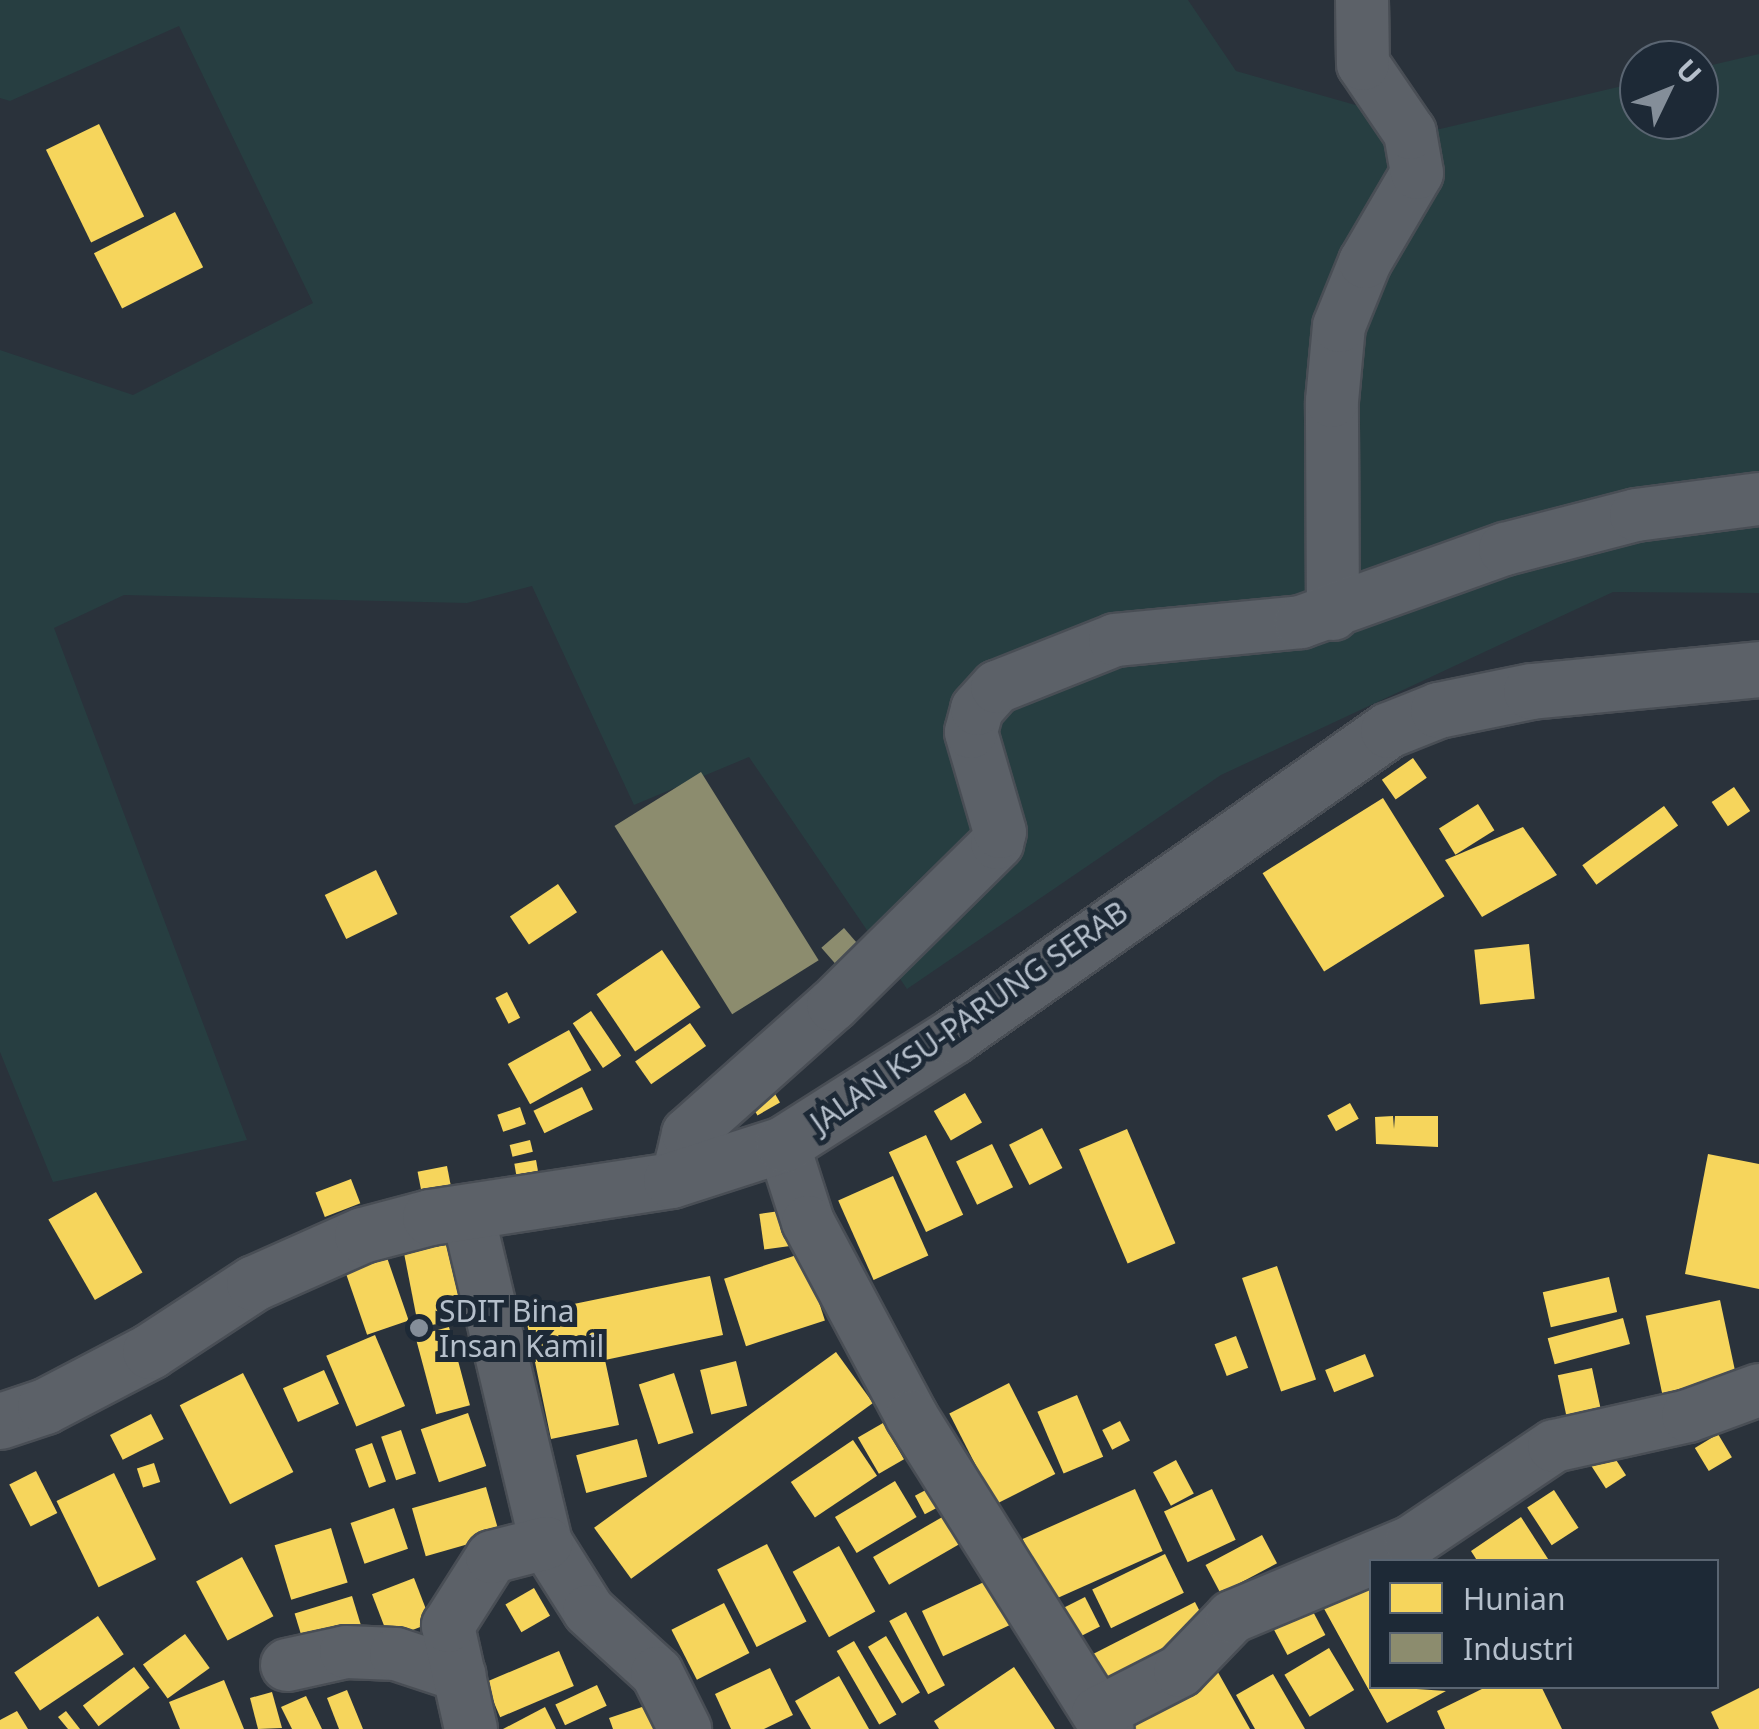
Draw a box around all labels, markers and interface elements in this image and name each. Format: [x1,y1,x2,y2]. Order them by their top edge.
north arrow [1619,40,1719,140]
text: U [1668,50,1711,92]
street label: JALAN KSU-PARUNG SERAB [804,894,1134,1140]
place label: SDIT Bina Insan Kamil [439,1293,604,1364]
marker: SDIT Bina Insan Kamil [408,1317,430,1339]
legend [1369,1559,1719,1689]
text: Hunian [1463,1578,1565,1619]
text: Industri [1463,1628,1574,1669]

